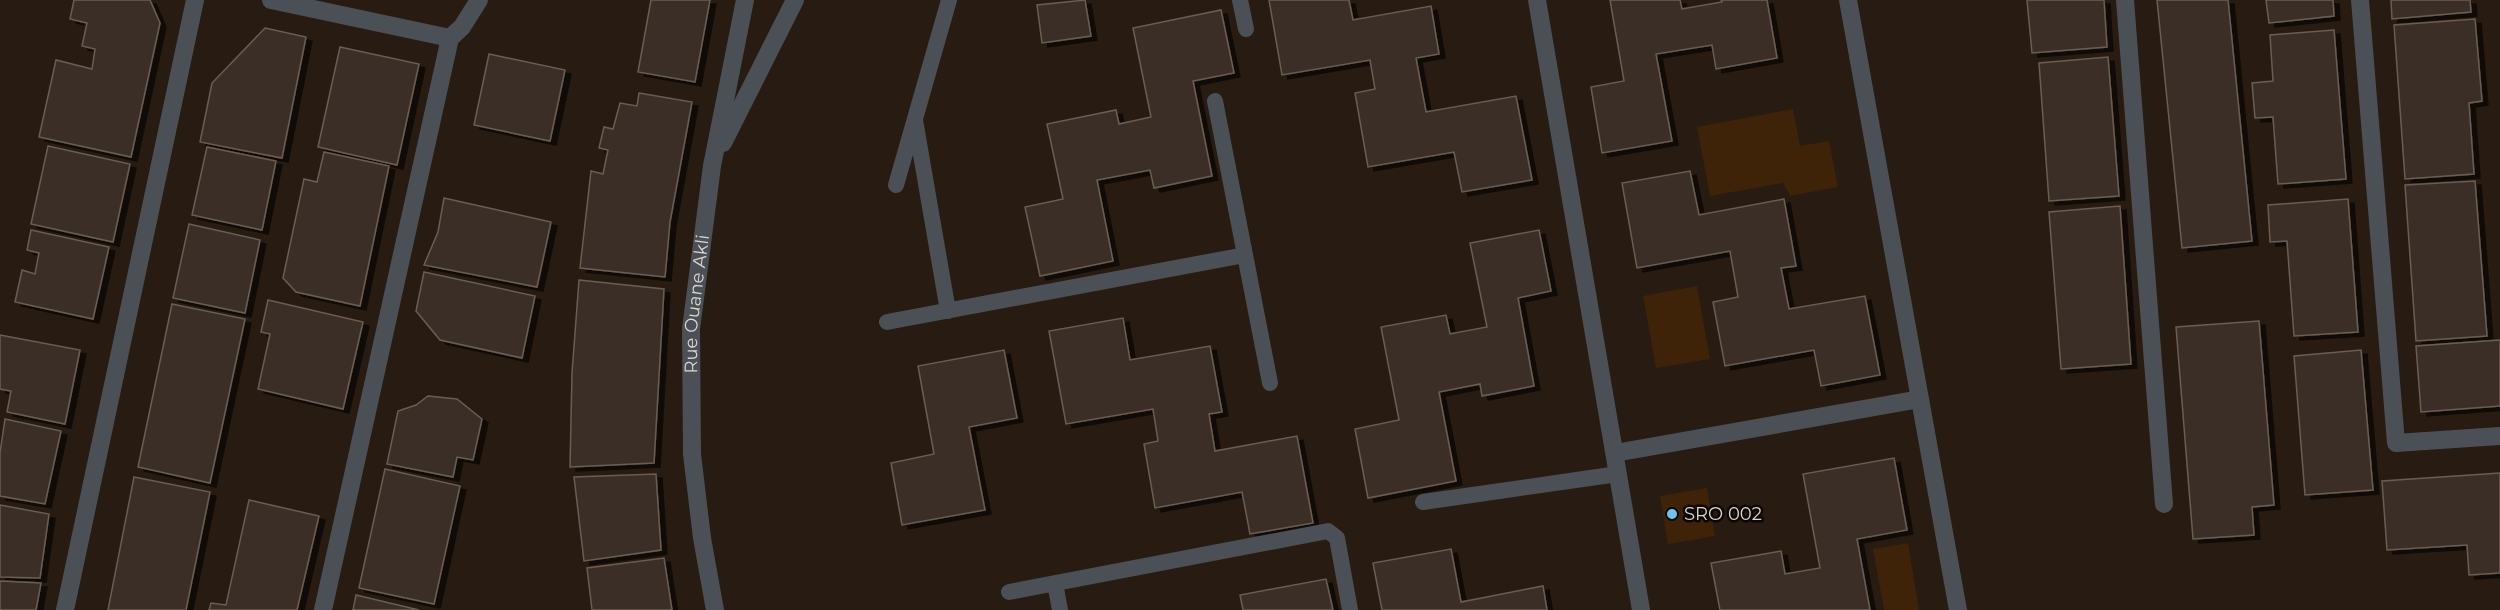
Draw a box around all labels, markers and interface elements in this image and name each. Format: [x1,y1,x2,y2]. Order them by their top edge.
street label: Rue Ouane Akli [680,233,714,374]
place label: SRO 002 [1684,503,1762,525]
marker: SRO 002 [1665,507,1679,521]

